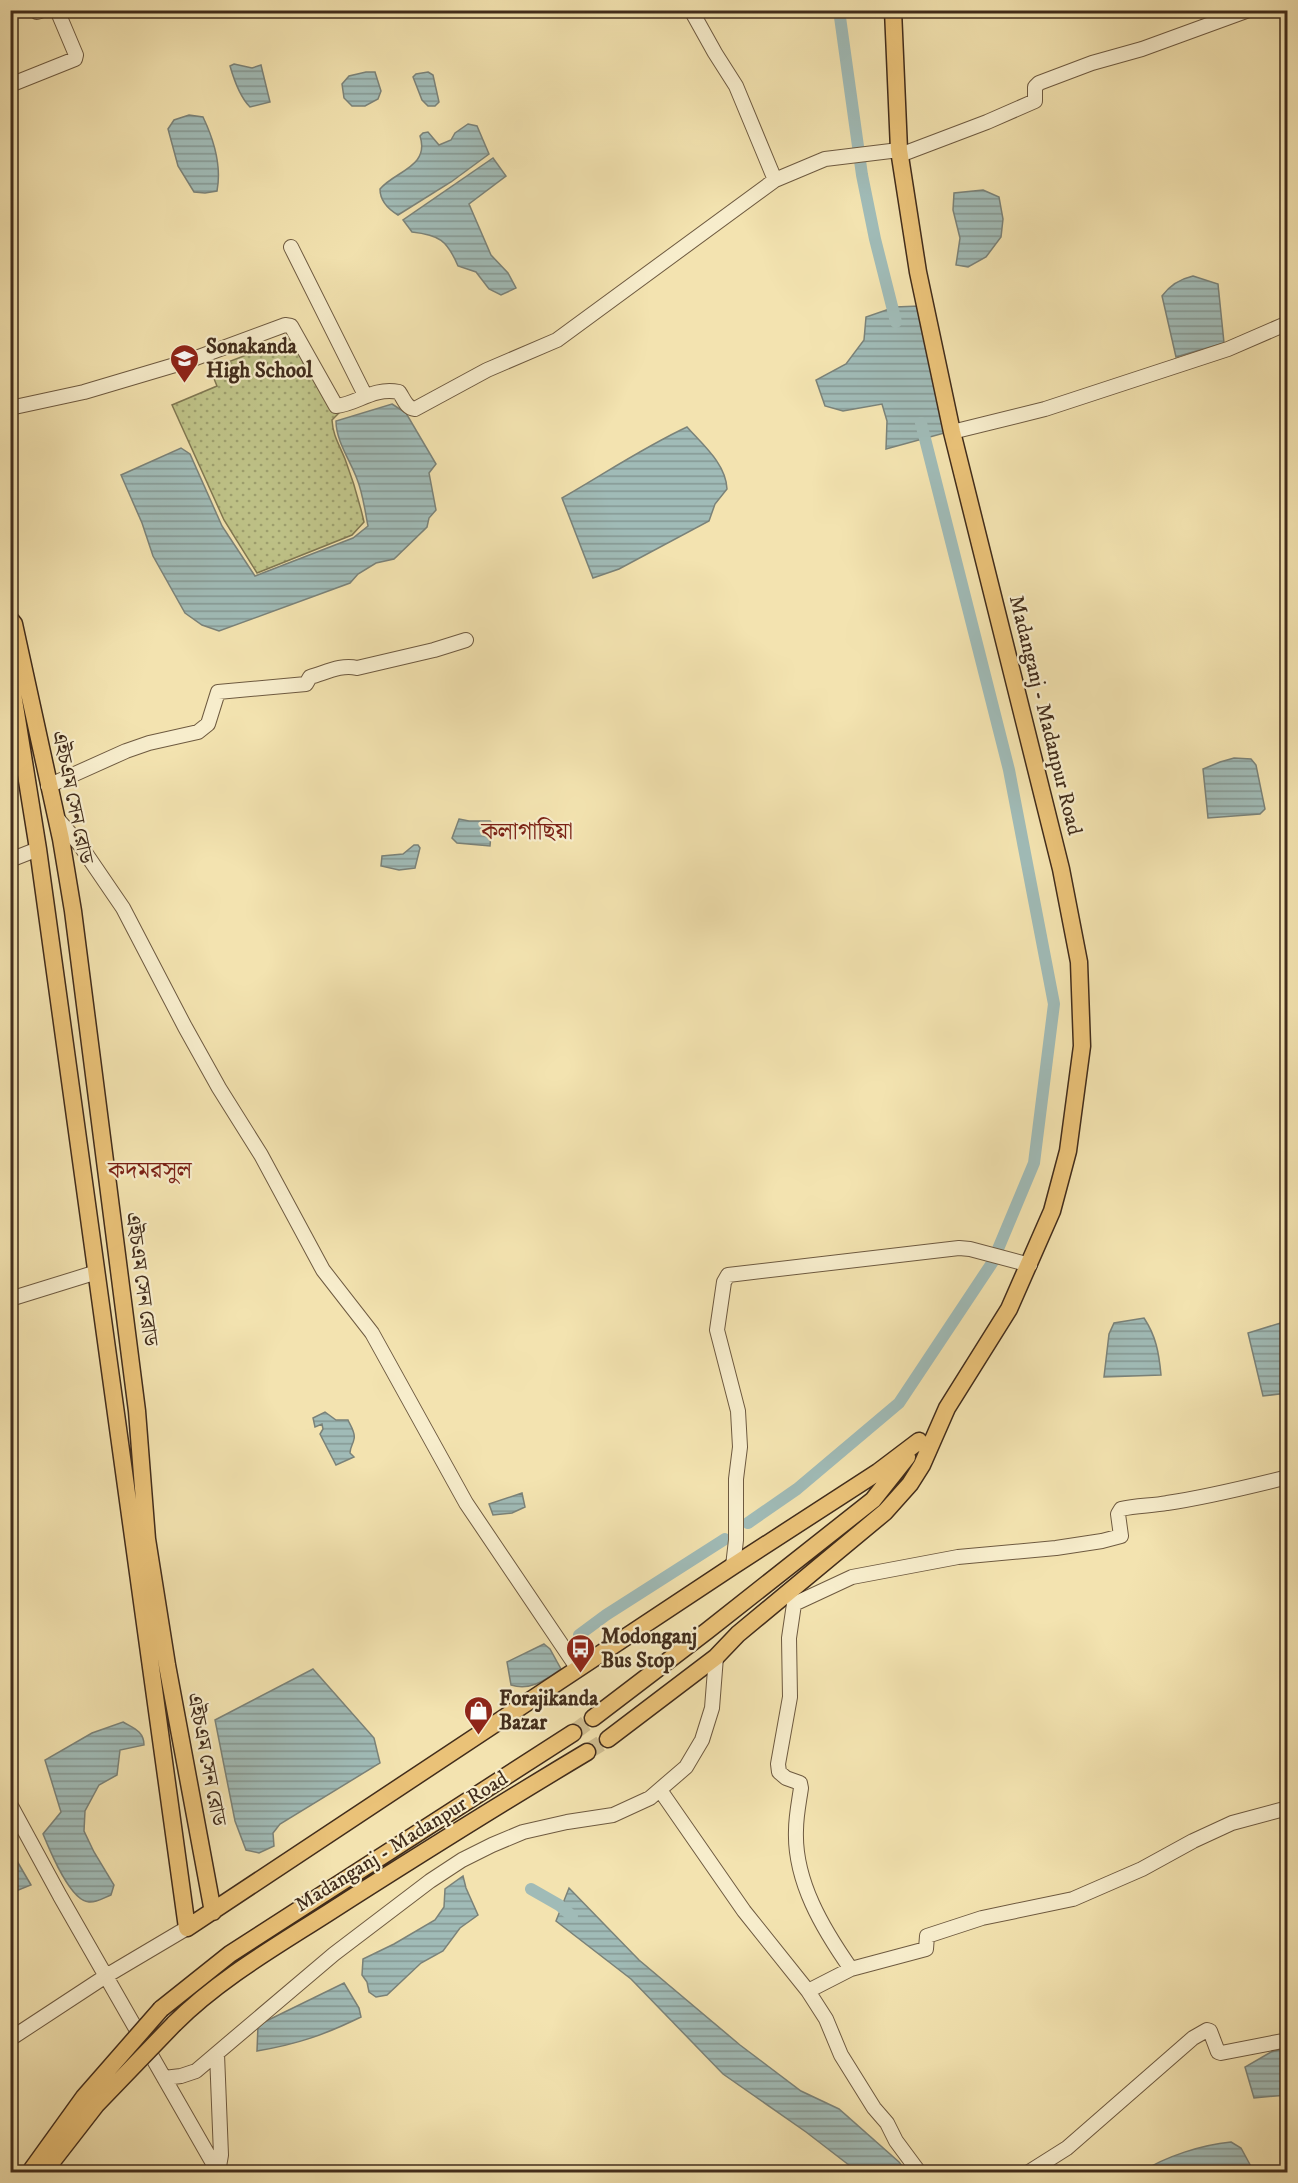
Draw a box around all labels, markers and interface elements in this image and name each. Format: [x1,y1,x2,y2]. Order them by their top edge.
place label: Sonakanda High School [206,334,313,384]
school or university icon: Sonakanda High School [169,342,201,384]
street label: Madanganj - Madanpur Road [1003,593,1088,838]
street label: এইচএম সেন রোড [45,728,99,867]
district label: কলাগাছিয়া [480,817,573,847]
district label: কদমরসুল [107,1156,193,1186]
street label: এইচএম সেন রোড [119,1210,163,1349]
place label: Modonganj Bus Stop [601,1624,697,1674]
bus stop icon: Modonganj Bus Stop [564,1632,596,1674]
place label: Forajikanda Bazar [499,1686,599,1736]
street label: এইচএম সেন রোড [180,1690,232,1829]
shop icon: Forajikanda Bazar [462,1694,494,1736]
street label: Madanganj - Madanpur Road [290,1765,513,1918]

